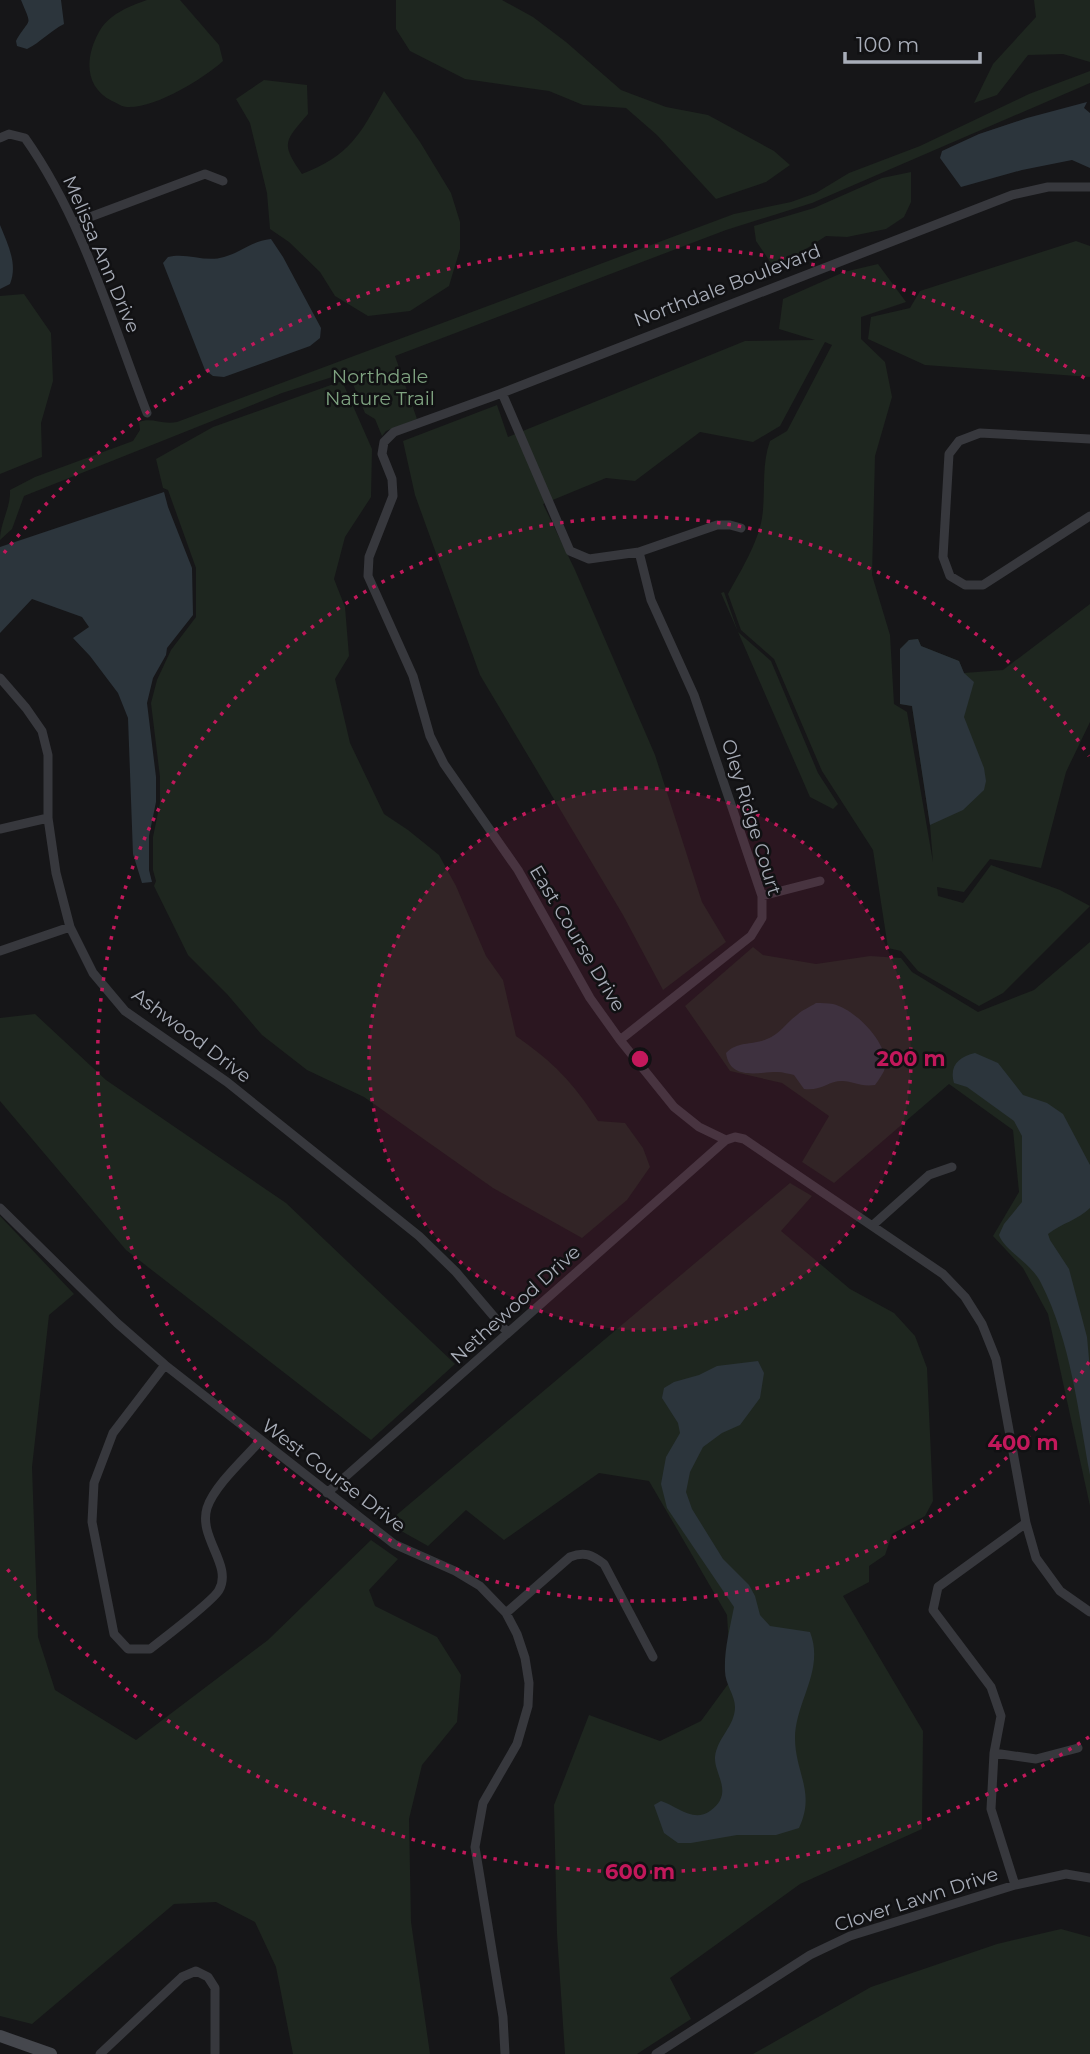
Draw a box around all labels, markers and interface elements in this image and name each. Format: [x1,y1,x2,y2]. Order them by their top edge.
scale bar [845,21,980,65]
text: 100 m [856,32,919,57]
street label: Melissa Ann Drive [58,172,145,336]
street label: Northdale Boulevard [631,239,824,332]
park label: Northdale Nature Trail [325,365,435,410]
street label: Oley Ridge Court [717,736,786,898]
street label: East Course Drive [525,861,630,1016]
street label: Ashwood Drive [128,983,256,1088]
text: 200 m [877,1046,945,1071]
centre of rings [628,1047,652,1071]
street label: Nethewood Drive [446,1240,585,1369]
street label: West Course Drive [257,1414,410,1537]
text: 400 m [988,1430,1058,1455]
text: 600 m [605,1859,675,1884]
street label: Clover Lawn Drive [831,1862,1001,1937]

